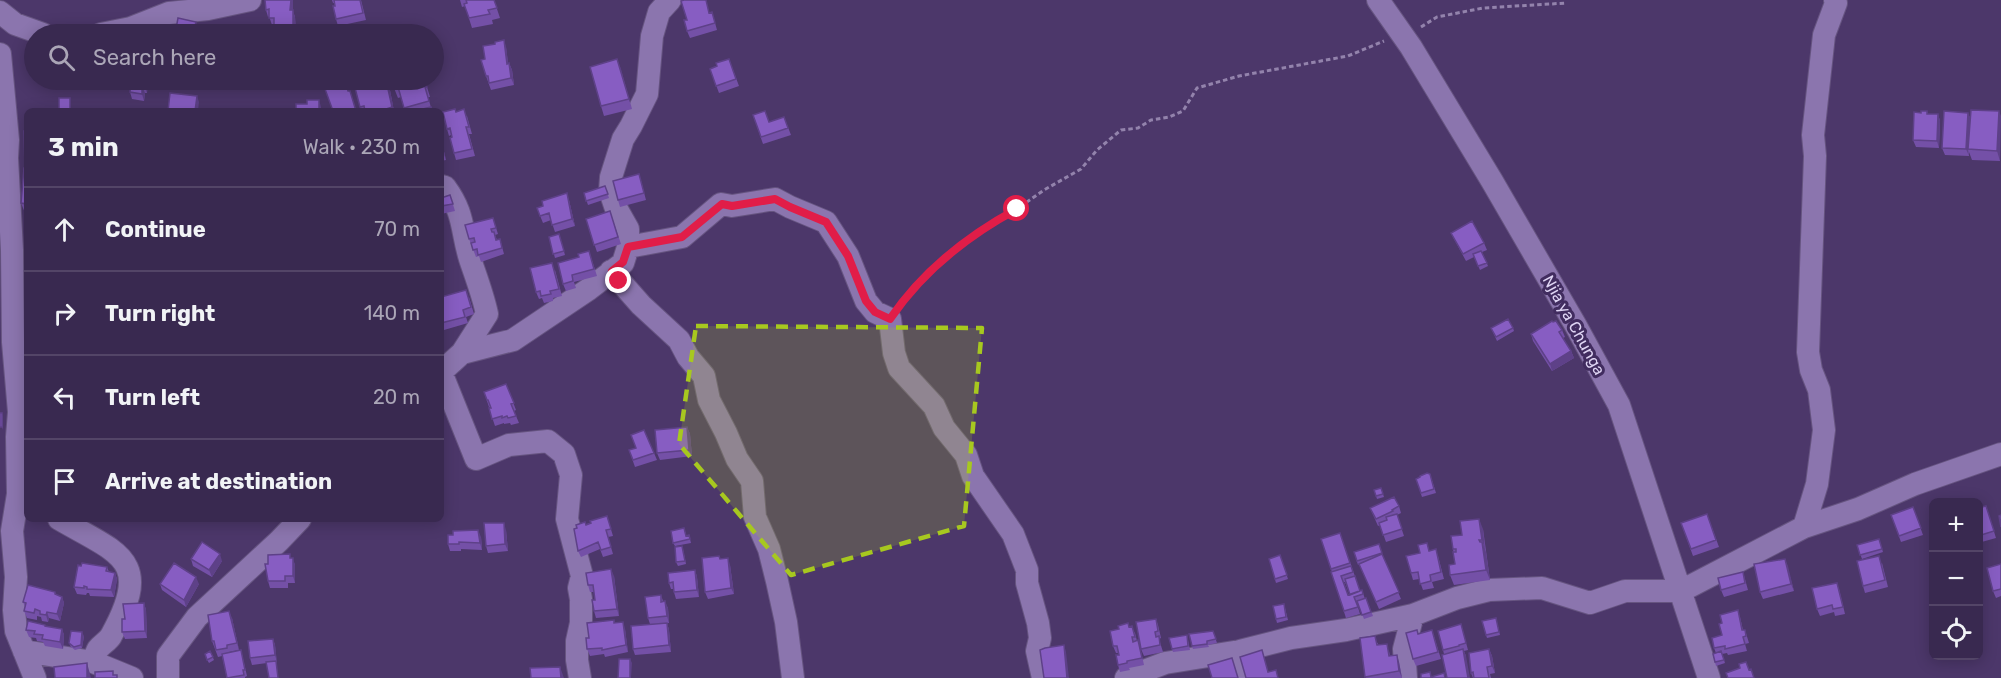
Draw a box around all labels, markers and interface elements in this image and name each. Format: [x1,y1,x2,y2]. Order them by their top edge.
search box [24,24,444,90]
icon: search [45,41,78,74]
text: Search here [93,44,216,71]
text: 3 min [48,132,119,163]
text: Walk · 230 m [303,135,420,159]
route start [1003,195,1029,221]
icon: ahead [48,213,81,246]
text: Continue [105,216,206,243]
text: 70 m [374,217,420,241]
route end [605,267,631,293]
street label: Njia ya Chunga [1539,272,1609,378]
icon: right [48,297,81,330]
text: Turn right [105,300,215,327]
text: 140 m [364,301,420,325]
icon: left [48,381,81,414]
text: Turn left [105,384,200,411]
text: 20 m [373,385,420,409]
icon: arrive [48,465,81,498]
text: Arrive at destination [105,468,332,495]
map controls [1929,498,1983,660]
button: + [1929,498,1983,552]
button: − [1929,552,1983,606]
button: locate [1929,606,1983,660]

